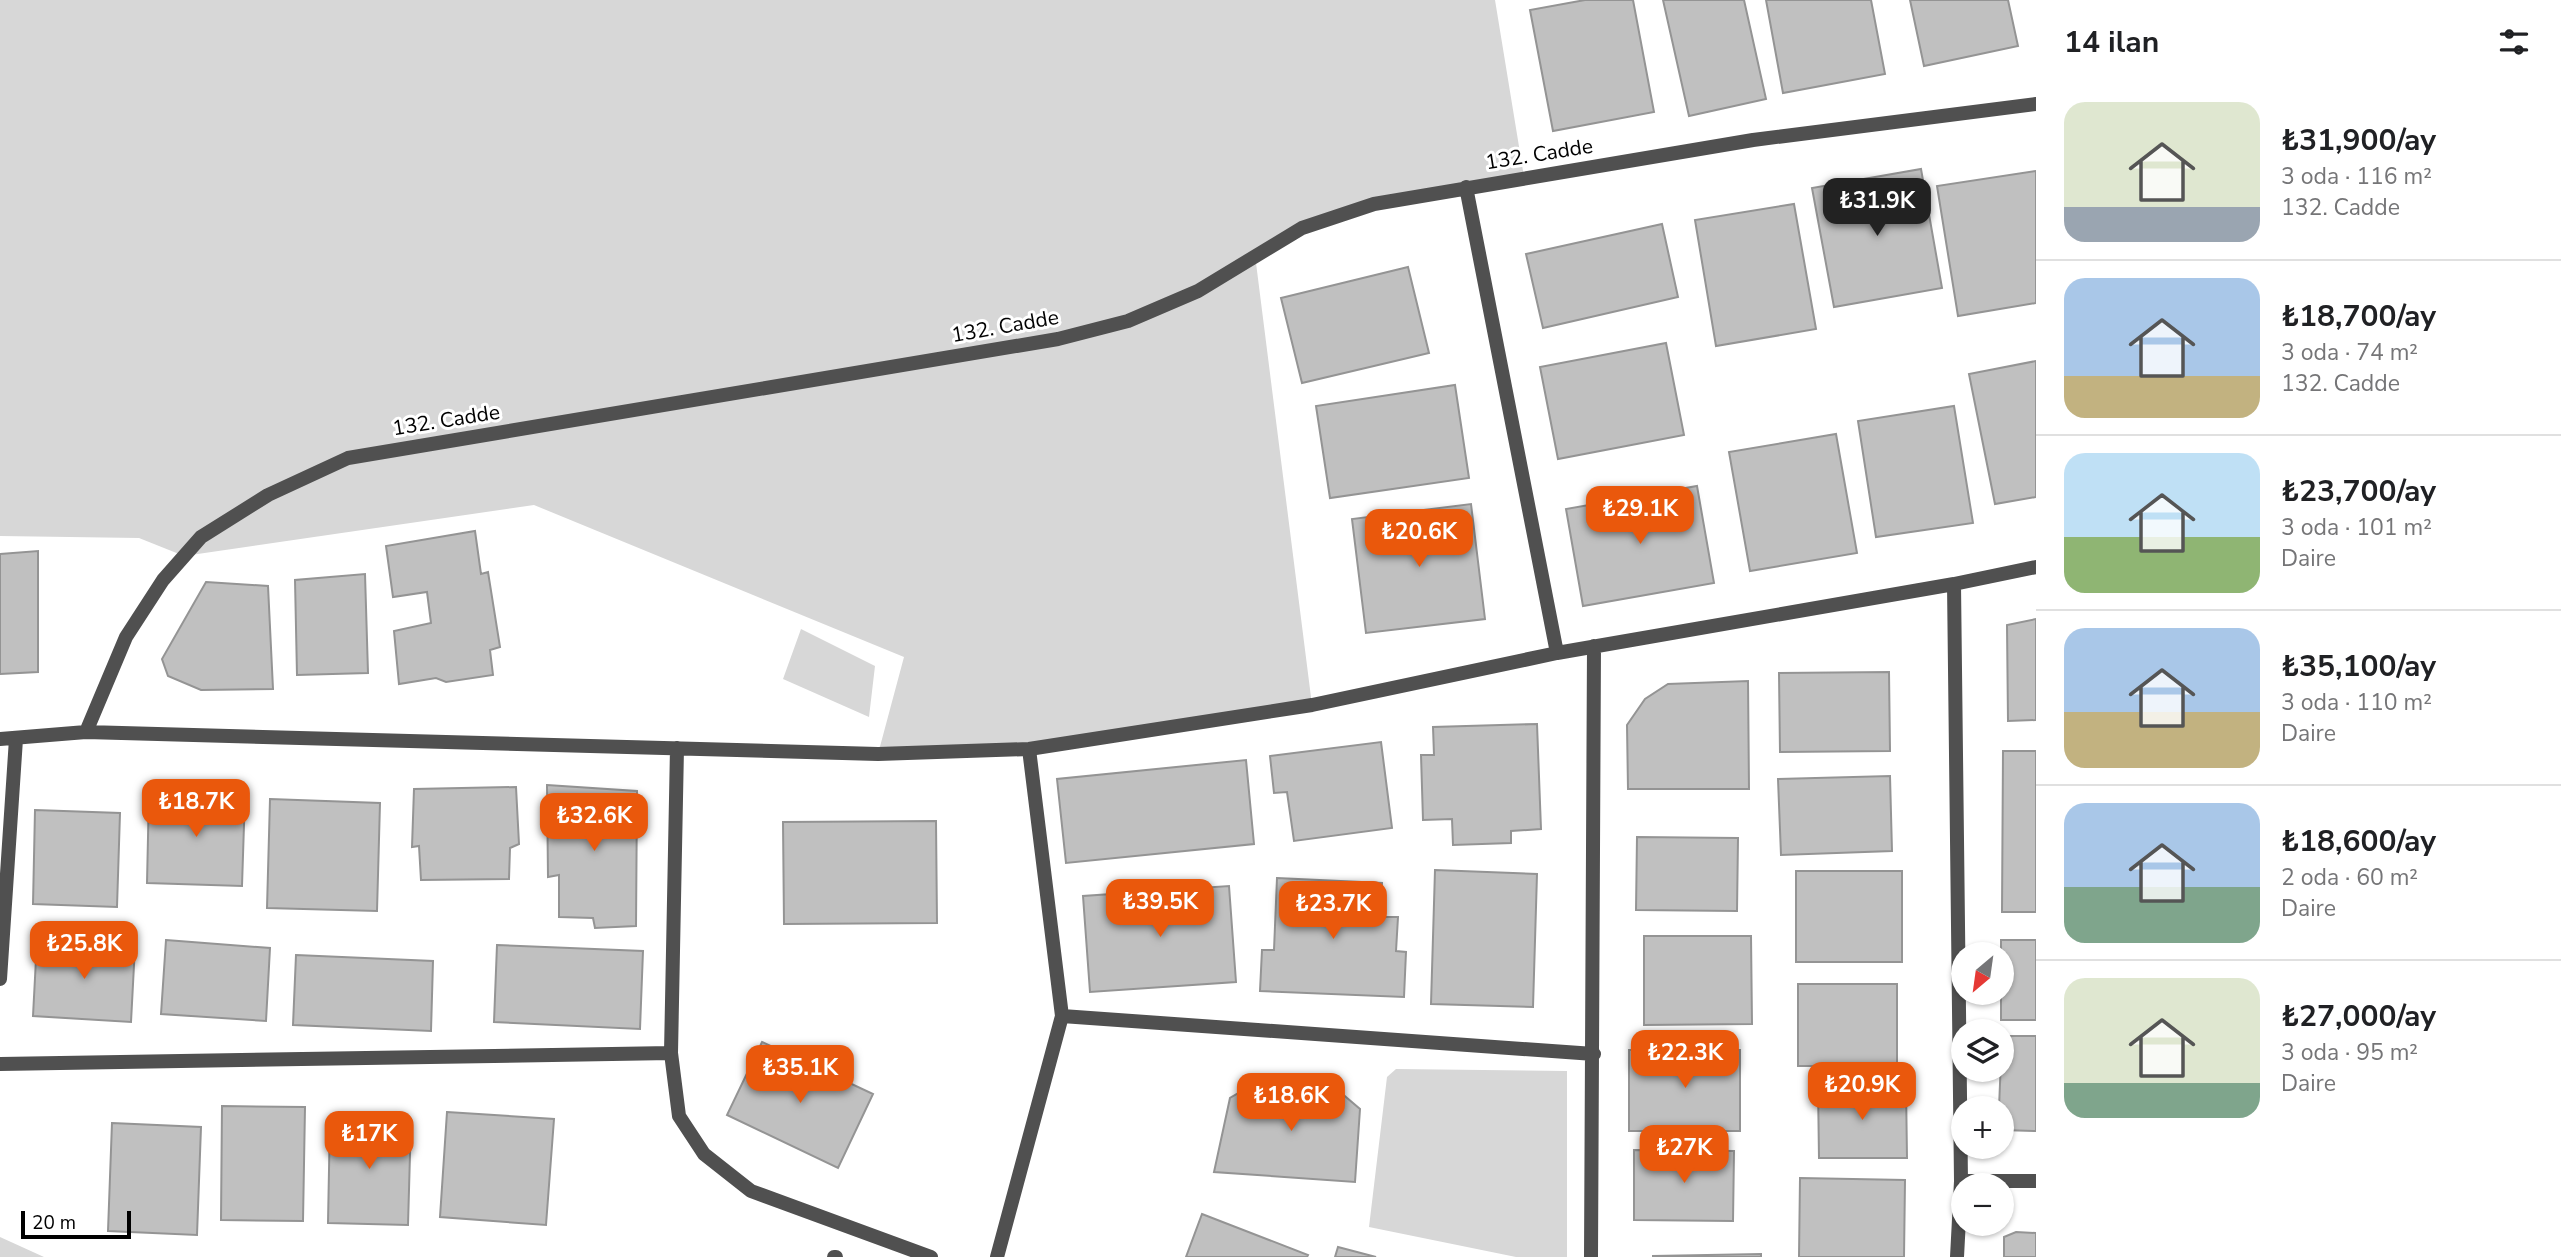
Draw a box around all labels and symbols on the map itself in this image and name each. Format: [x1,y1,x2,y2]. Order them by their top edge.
street label: 132. Cadde [1483,132,1595,176]
pin: ₺31.9K [1820,178,1934,238]
street label: 132. Cadde [949,303,1061,349]
street label: 132. Cadde [390,398,502,442]
pin: ₺29.1K [1583,486,1697,546]
pin: ₺20.6K [1362,510,1476,569]
pin: ₺18.7K [139,780,253,839]
pin: ₺32.6K [537,794,651,853]
pin: ₺39.5K [1103,880,1217,939]
pin: ₺23.7K [1276,881,1390,941]
pin: ₺25.8K [27,922,141,981]
north arrow [1951,942,2014,1004]
pin: ₺22.3K [1628,1030,1742,1090]
pin: ₺35.1K [743,1046,857,1105]
pin: ₺20.9K [1805,1062,1919,1122]
pin: ₺18.6K [1234,1074,1348,1133]
pin: ₺17K [328,1112,410,1171]
pin: ₺27K [1643,1126,1725,1185]
scale bar [21,1208,131,1240]

